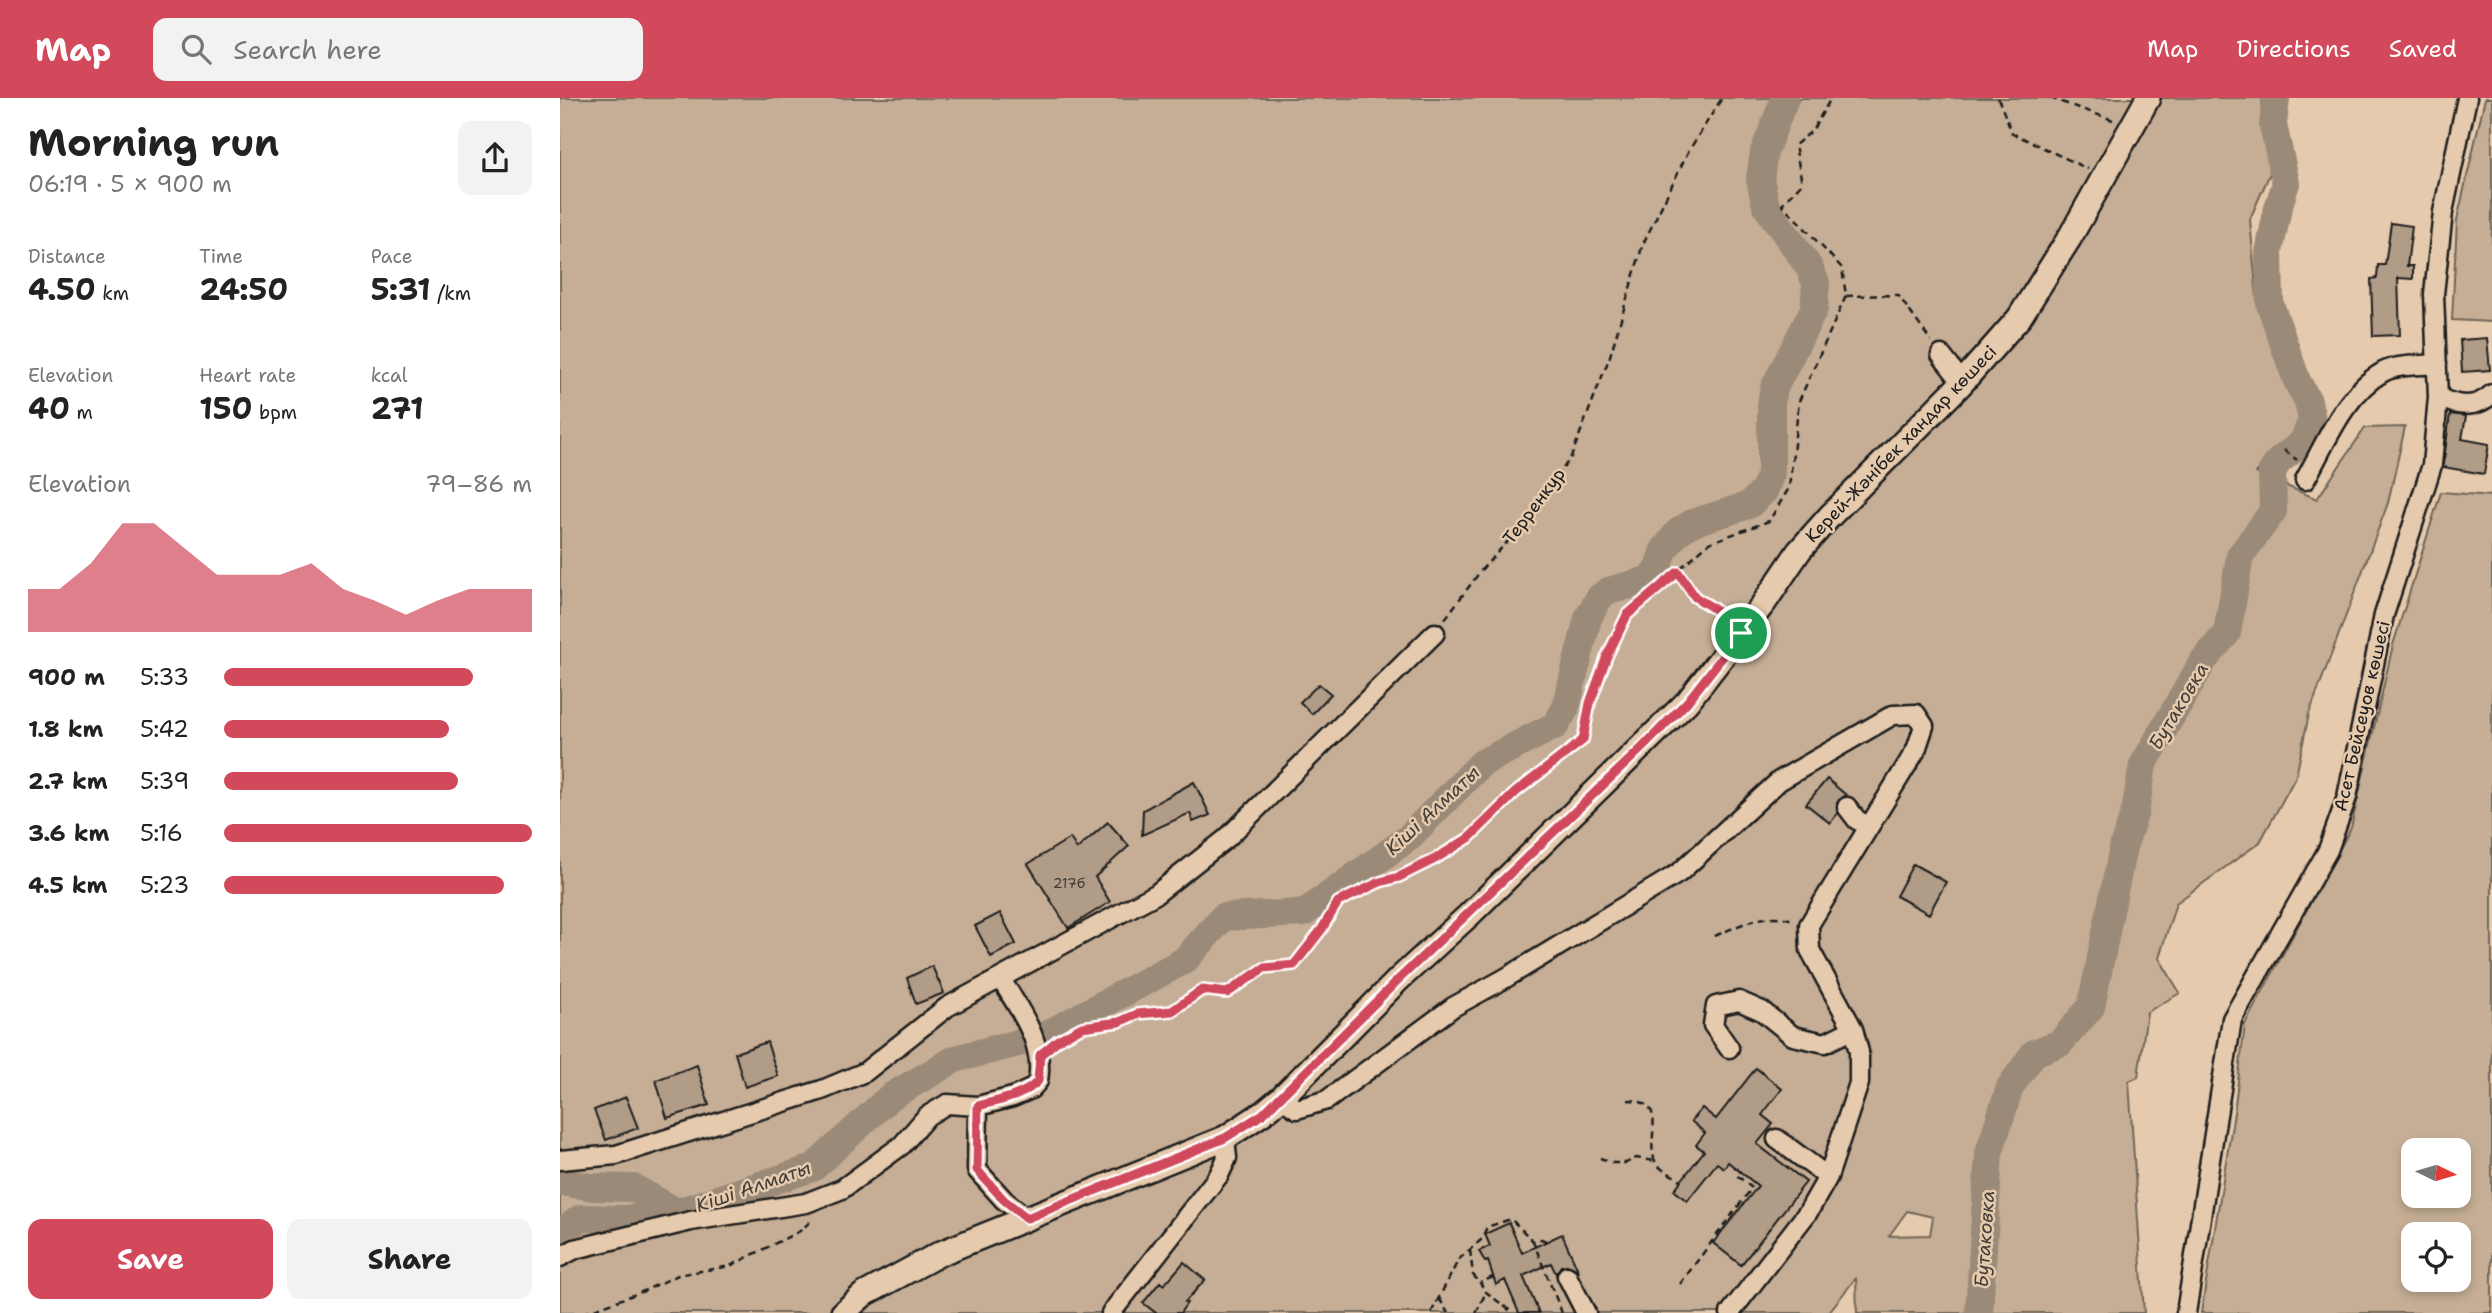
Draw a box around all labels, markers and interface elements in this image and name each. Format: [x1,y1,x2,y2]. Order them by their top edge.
search box [153,18,643,81]
text: Map [35,27,111,72]
icon: search [177,30,215,68]
text: Search here [233,32,382,67]
text: Map [2147,33,2198,65]
text: Directions [2236,33,2351,65]
text: Saved [2389,33,2457,65]
text: Morning run [28,117,279,168]
button: share [458,121,532,195]
text: 06:19 · 5 × 900 m [28,169,232,199]
text: Distance [28,244,106,269]
text: Time [199,244,243,269]
text: Pace [371,244,412,269]
text: 4.50 [28,269,96,310]
text: 24:50 [199,269,288,310]
text: 5:31 [371,269,431,310]
text: km [96,281,129,306]
text: /km [431,281,471,306]
street label: Керей-Жәнібек хандар көшесі [1800,340,2002,548]
text: Elevation [28,363,113,388]
text: Heart rate [199,363,296,388]
text: kcal [371,363,408,388]
text: 40 [28,388,70,429]
text: 150 [199,388,253,429]
text: 271 [371,388,424,429]
text: m [70,400,93,425]
text: bpm [253,400,297,425]
street label: Терренкур [1497,463,1571,549]
text: Elevation [28,469,131,499]
text: 79–86 m [425,469,532,499]
pin [1711,603,1771,663]
icon: arrive [1722,614,1760,652]
street label: Асет Бейсеуов көшесі [2328,618,2396,814]
water label: Бутаковка [2143,658,2214,754]
text: 900 m [28,662,105,692]
text: 5:33 [140,662,189,692]
text: 1.8 km [28,714,103,744]
text: 5:42 [140,714,189,744]
water label: Кіші Алматы [1380,760,1485,861]
text: 2.7 km [28,766,108,796]
text: 5:39 [140,766,189,796]
text: 3.6 km [28,818,109,848]
text: 5:16 [140,818,183,848]
text: 4.5 km [28,870,108,900]
text: 5:23 [140,870,189,900]
house number: 217б [1053,874,1085,892]
north arrow [2401,1138,2471,1208]
map controls [2401,1138,2471,1292]
water label: Кіші Алматы [692,1155,814,1218]
water label: Бутаковка [1969,1190,2000,1288]
button: Save [28,1219,273,1299]
button: Share [287,1219,532,1299]
button: locate [2401,1222,2471,1292]

